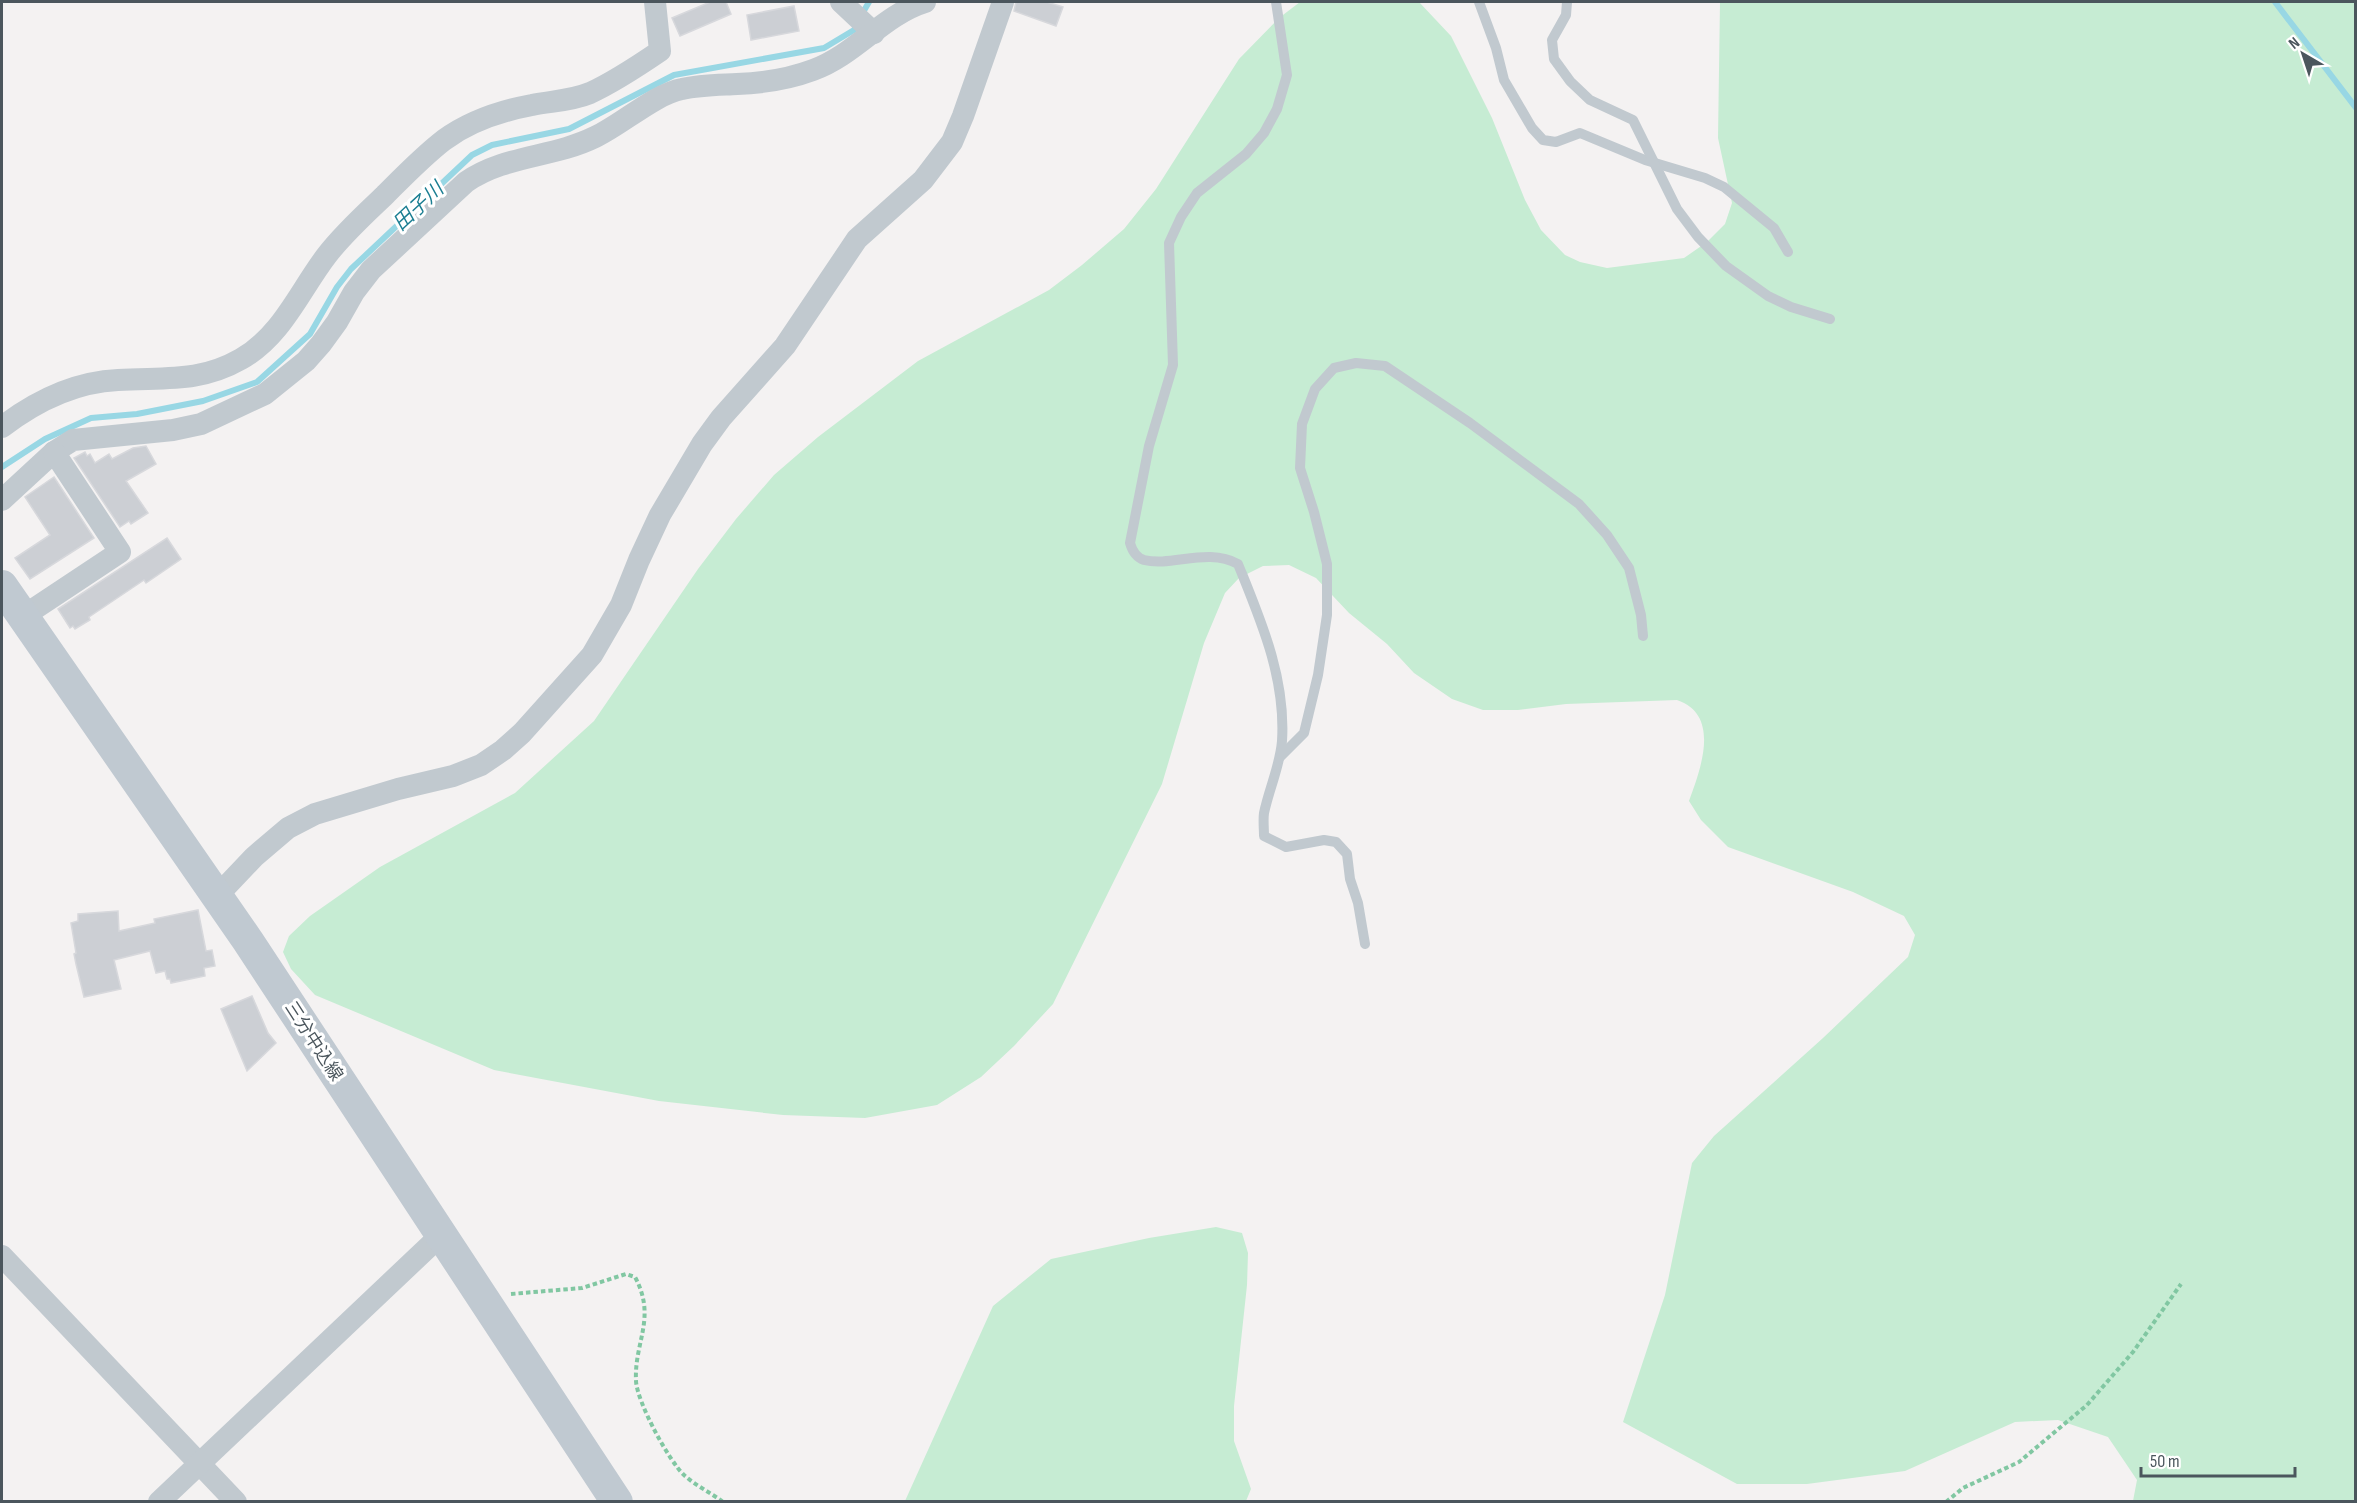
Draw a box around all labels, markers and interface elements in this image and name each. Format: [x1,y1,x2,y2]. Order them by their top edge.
north arrow [2273,24,2333,84]
text: N [2285,33,2304,54]
water label: 田子川 [389,176,450,236]
street label: 三分中込線 [280,998,347,1085]
scale bar [2141,1440,2296,1478]
text: 50 m [2150,1451,2180,1472]

